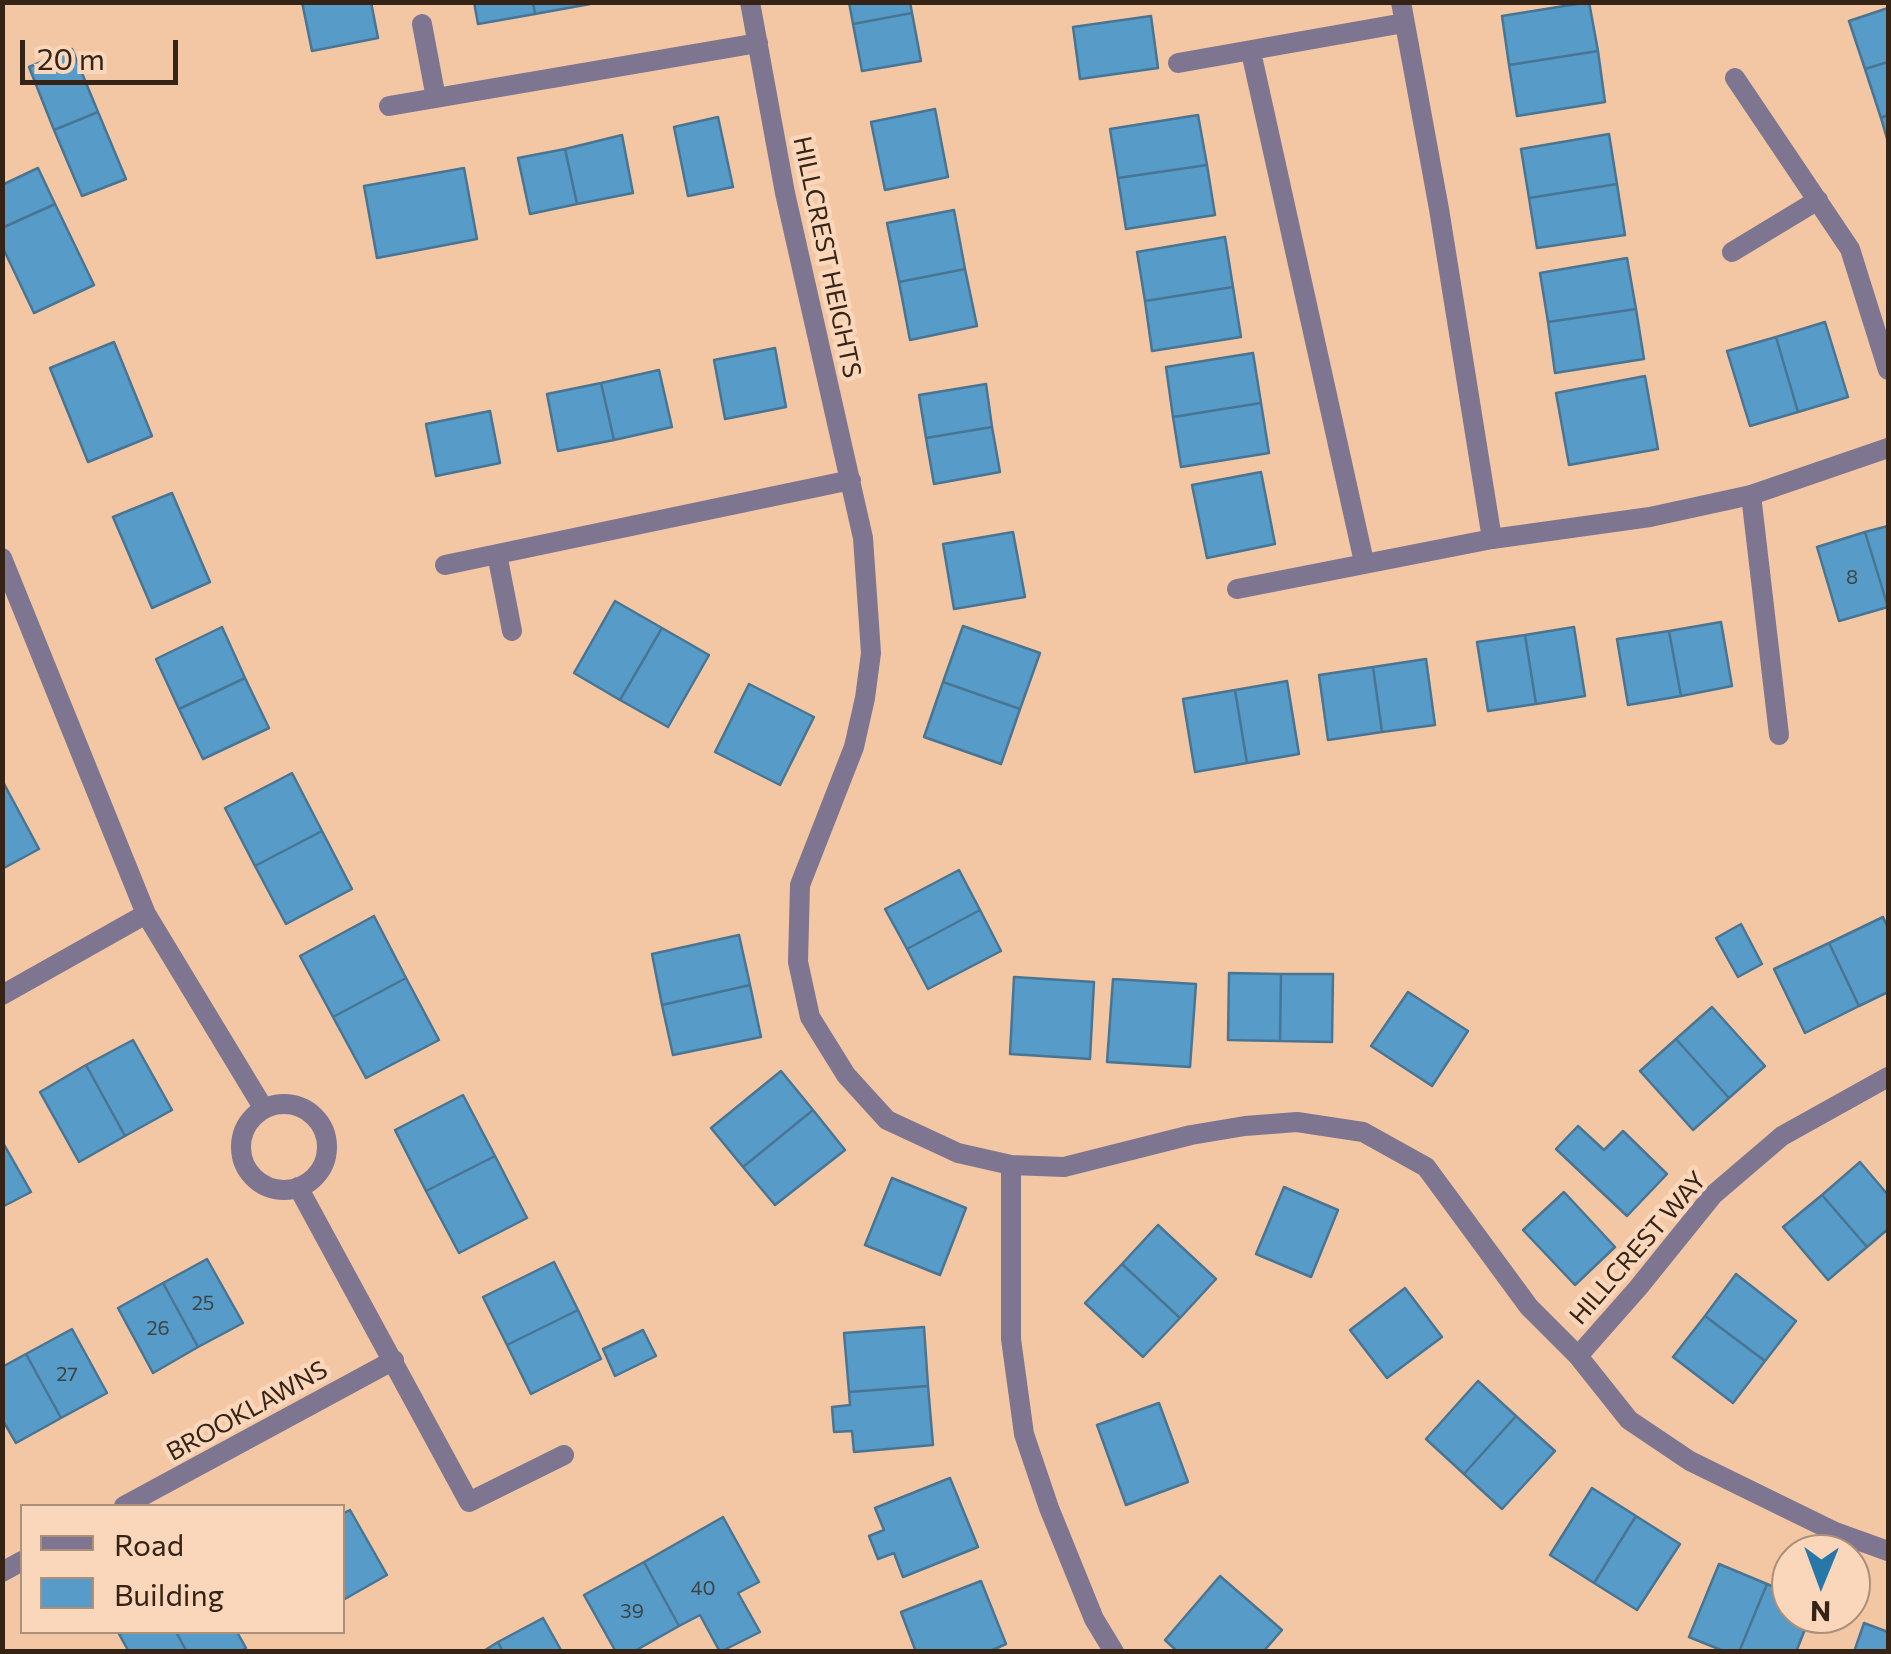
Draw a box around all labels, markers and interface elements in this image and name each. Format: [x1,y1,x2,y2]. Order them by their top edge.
scale bar [25,20,182,82]
text: 20 m [37,39,105,76]
street label: HILLCREST HEIGHTS [787,134,867,380]
house number: 8 [1846,565,1858,589]
street label: HILLCREST WAY [1563,1165,1713,1331]
house number: 25 [192,1291,214,1315]
house number: 26 [146,1316,170,1340]
street label: BROOKLAWNS [162,1355,332,1467]
house number: 27 [56,1362,78,1386]
legend [20,1504,345,1634]
text: Road [114,1525,184,1562]
north arrow [1771,1534,1871,1634]
text: Building [114,1575,224,1612]
house number: 40 [690,1576,716,1600]
text: N [1810,1595,1831,1629]
house number: 39 [620,1599,644,1623]

